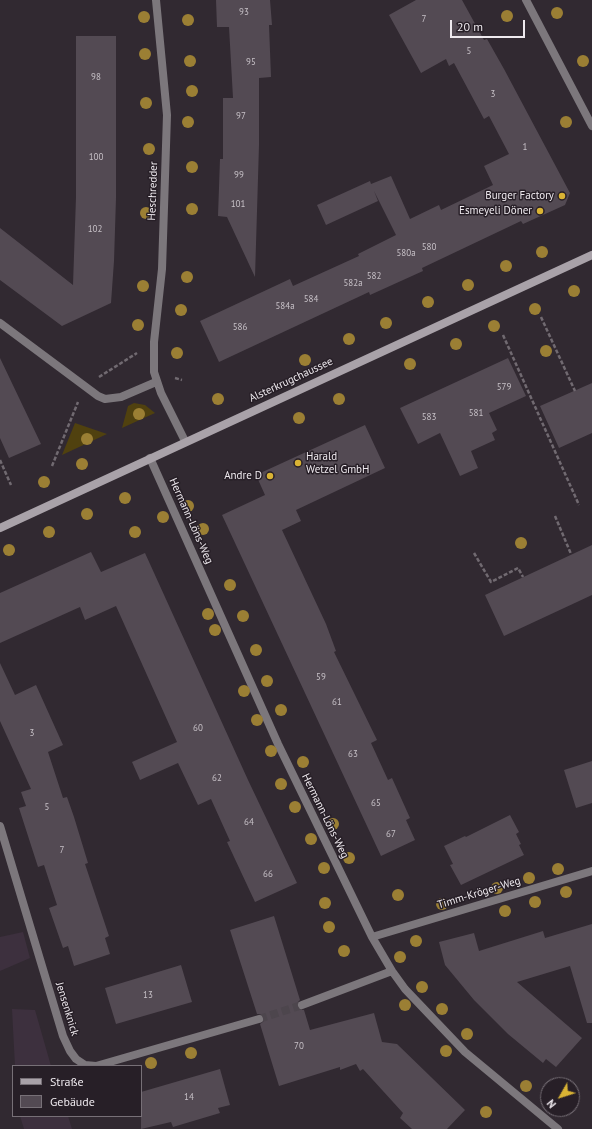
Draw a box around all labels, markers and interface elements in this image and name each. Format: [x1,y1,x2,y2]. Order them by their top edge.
house number: 93 [239,7,249,17]
scale bar [452,12,527,38]
house number: 7 [422,14,426,24]
text: 20 m [457,19,483,34]
house number: 5 [467,46,471,56]
house number: 95 [246,57,256,67]
house number: 98 [91,72,101,82]
house number: 3 [491,89,495,99]
house number: 97 [236,111,246,121]
house number: 1 [523,142,527,152]
house number: 100 [89,152,103,162]
street label: Heschredder [145,161,161,221]
house number: 99 [234,170,244,180]
place label: Burger Factory [485,189,554,203]
marker: Burger Factory [557,191,567,201]
house number: 101 [231,199,245,209]
place label: Esmeyeli Döner [459,204,532,218]
marker: Esmeyeli Döner [535,206,545,216]
house number: 102 [88,224,102,234]
house number: 580 [422,242,436,252]
house number: 580a [396,248,416,258]
house number: 582 [367,271,381,281]
house number: 582a [343,278,363,288]
house number: 584 [304,294,318,304]
house number: 584a [275,301,295,311]
house number: 586 [233,322,247,332]
street label: Alsterkrugchaussee [247,355,335,405]
house number: 579 [497,382,511,392]
house number: 581 [469,408,483,418]
house number: 583 [422,412,436,422]
place label: Harald Wetzel GmbH [306,450,369,476]
marker: Harald Wetzel GmbH [293,458,303,468]
place label: Andre D [224,469,262,483]
marker: Andre D [265,471,275,481]
street label: Hermann-Löns-Weg [166,476,216,566]
house number: 59 [316,672,326,682]
house number: 61 [332,697,342,707]
house number: 60 [193,723,203,733]
house number: 3 [30,728,34,738]
house number: 63 [348,749,358,759]
street label: Hermann-Löns-Weg [299,771,351,861]
house number: 62 [212,773,222,783]
house number: 65 [371,798,381,808]
house number: 5 [45,802,49,812]
house number: 64 [244,817,254,827]
house number: 67 [386,829,396,839]
house number: 7 [60,845,64,855]
house number: 66 [263,869,273,879]
street label: Timm-Kröger-Weg [436,874,522,912]
street label: Jensenknick [53,981,81,1037]
house number: 13 [143,990,153,1000]
house number: 70 [294,1041,304,1051]
legend [12,1065,142,1117]
text: Straße [50,1074,84,1089]
north arrow [540,1077,580,1117]
house number: 14 [184,1092,194,1102]
text: Gebäude [50,1094,95,1109]
text: N [544,1097,559,1111]

